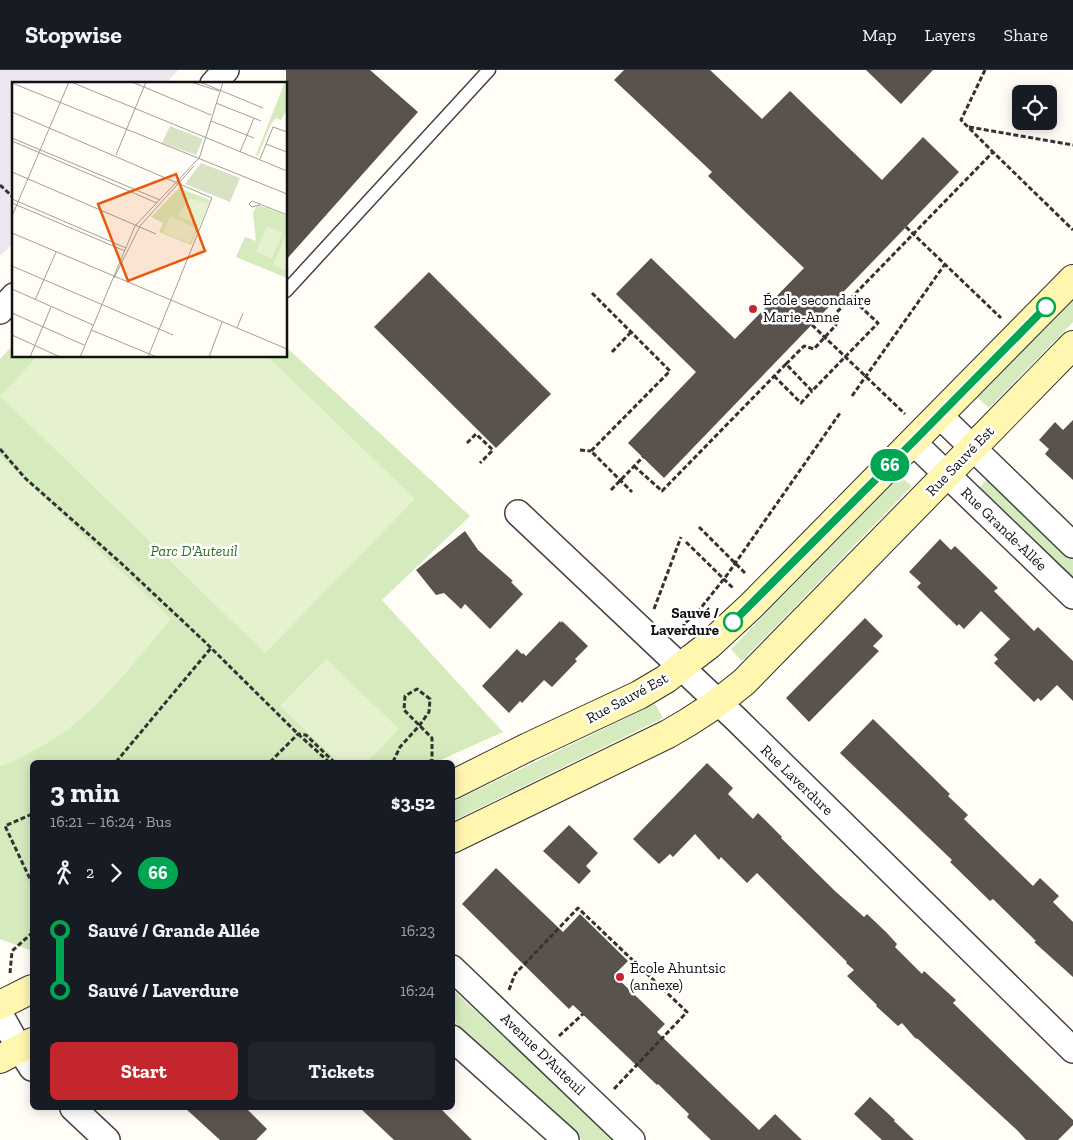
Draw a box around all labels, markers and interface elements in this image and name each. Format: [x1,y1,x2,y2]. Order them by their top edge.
text: Stopwise [25,20,122,49]
text: Map [862,24,897,46]
text: Layers [925,24,976,46]
text: Share [1004,24,1048,46]
inset map [12,82,288,358]
map controls [1012,85,1057,130]
button: locate [1012,85,1057,130]
place label: École secondaire Marie-Anne [763,291,871,326]
unlabelled marker [1036,297,1056,317]
marker: École secondaire Marie-Anne [747,303,759,315]
street label: Rue Sauvé Est [922,422,998,500]
line badge: 66 [868,449,912,481]
text: 66 [880,454,900,476]
street label: Rue Grande-Allée [957,483,1051,575]
park label: Parc D'Auteuil [150,542,238,560]
place label: Sauvé / Laverdure [651,604,719,639]
marker: Sauvé / Laverdure [723,612,743,632]
street label: Rue Sauvé Est [583,669,672,727]
street label: Rue Laverdure [757,741,837,819]
text: 3 min [50,776,120,809]
text: $3.52 [391,791,435,814]
text: 16:21 – 16:24 · Bus [50,812,171,831]
icon: walk [50,859,78,887]
icon: forward [102,859,130,887]
text: 66 [148,862,168,884]
text: 2 [86,863,94,882]
text: Sauvé / Grande Allée [88,919,260,942]
text: 16:23 [401,921,435,940]
place label: École Ahuntsic (annexe) [630,959,726,994]
marker: École Ahuntsic (annexe) [614,971,626,983]
text: Sauvé / Laverdure [88,979,239,1002]
text: 16:24 [400,981,435,1000]
street label: Avenue D'Auteuil [497,1009,589,1099]
button: Start [50,1042,238,1100]
button: Tickets [248,1042,435,1100]

